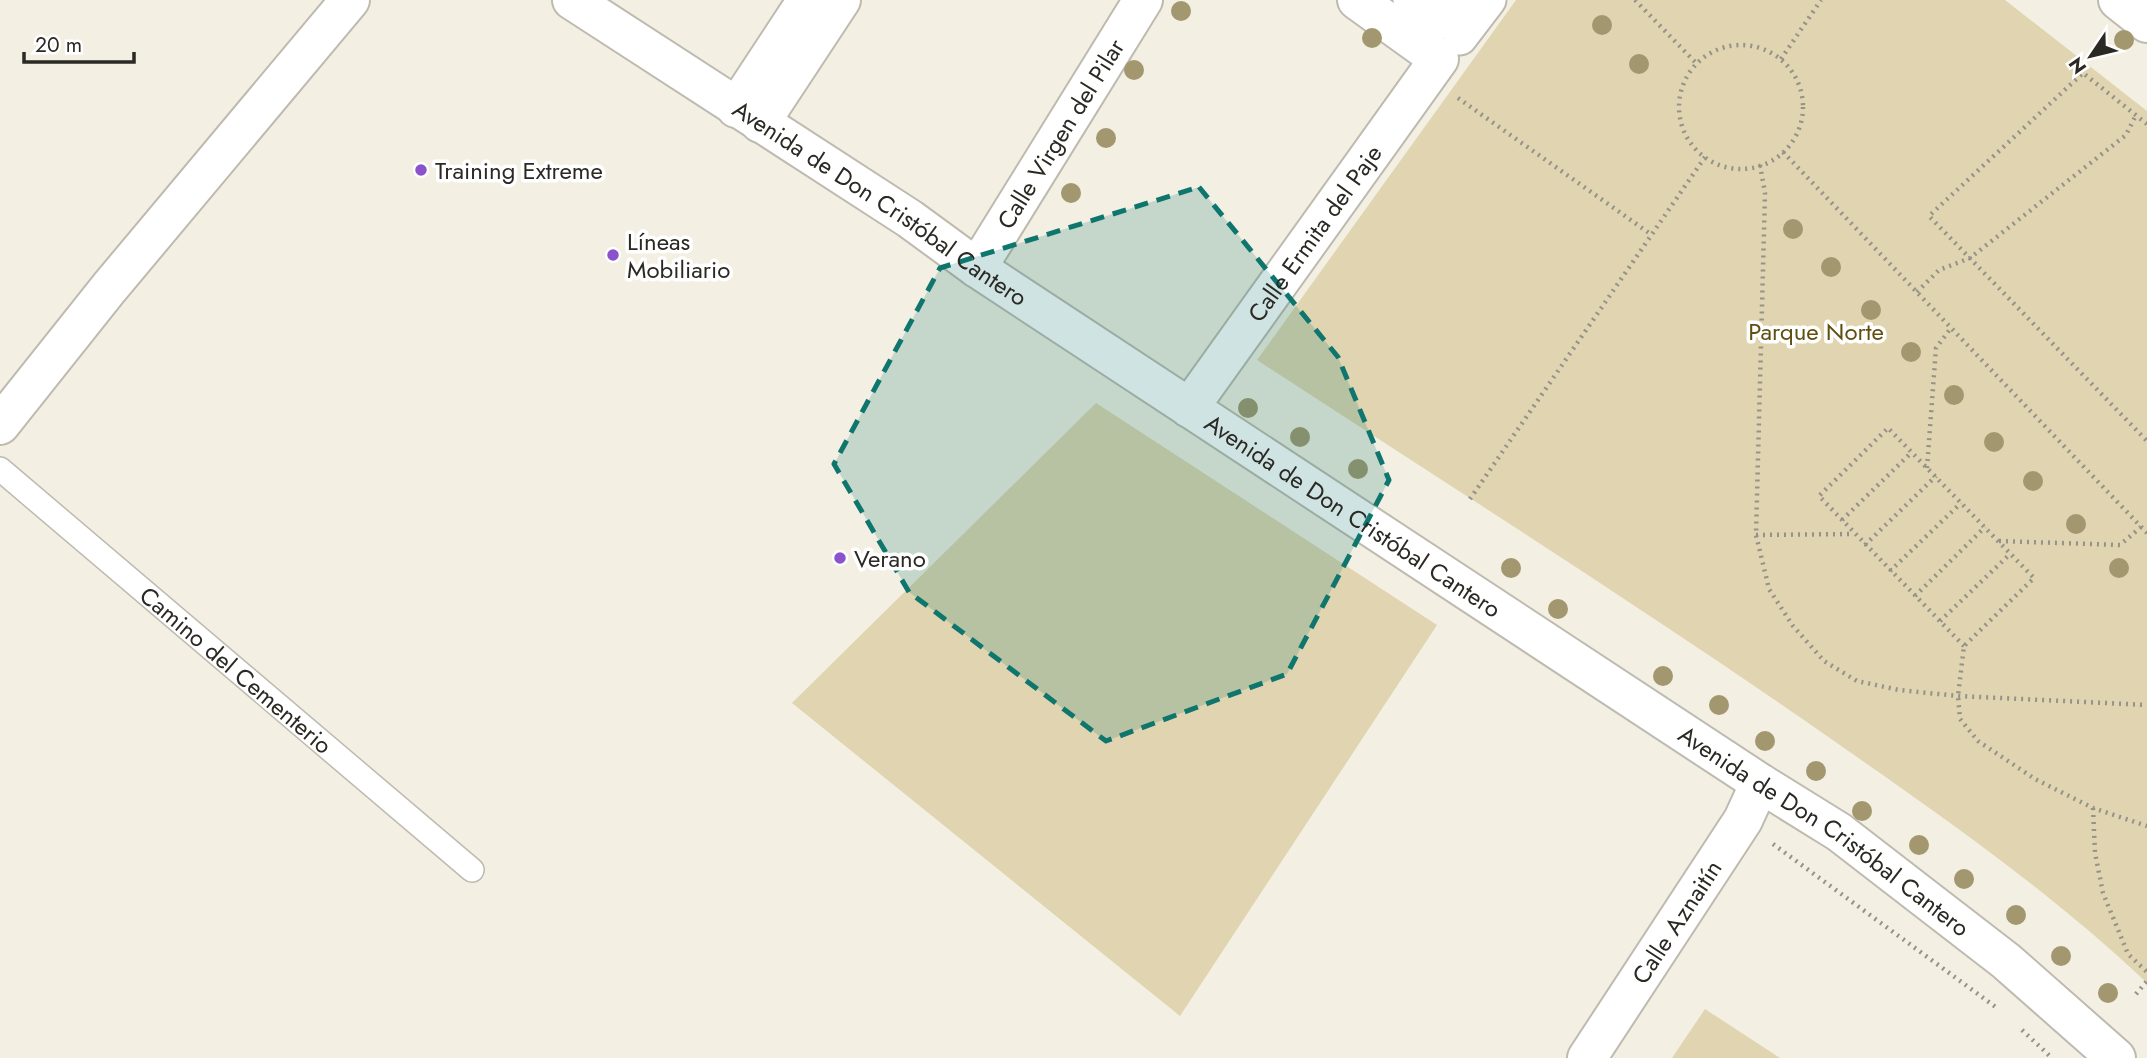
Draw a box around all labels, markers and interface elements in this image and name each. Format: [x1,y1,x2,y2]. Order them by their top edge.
scale bar [24,21,135,65]
north arrow [2056,21,2126,91]
text: 20 m [35,30,82,60]
street label: Calle Virgen del Pilar [988,31,1133,236]
text: N [2062,52,2093,79]
street label: Avenida de Don Cristóbal Cantero [726,91,1035,314]
street label: Calle Ermita del Paje [1239,137,1390,329]
place label: Training Extreme [435,153,603,188]
marker: Training Extreme [413,162,429,178]
place label: Líneas Mobiliario [627,224,730,287]
marker: Líneas Mobiliario [605,247,621,263]
park label: Parque Norte [1748,314,1884,349]
street label: Avenida de Don Cristóbal Cantero [1198,405,1508,626]
place label: Verano [854,541,926,576]
marker: Verano [832,550,848,566]
street label: Camino del Cementerio [132,578,340,762]
street label: Avenida de Don Cristóbal Cantero [1672,717,1977,944]
street label: Calle Aznaitín [1623,853,1730,991]

